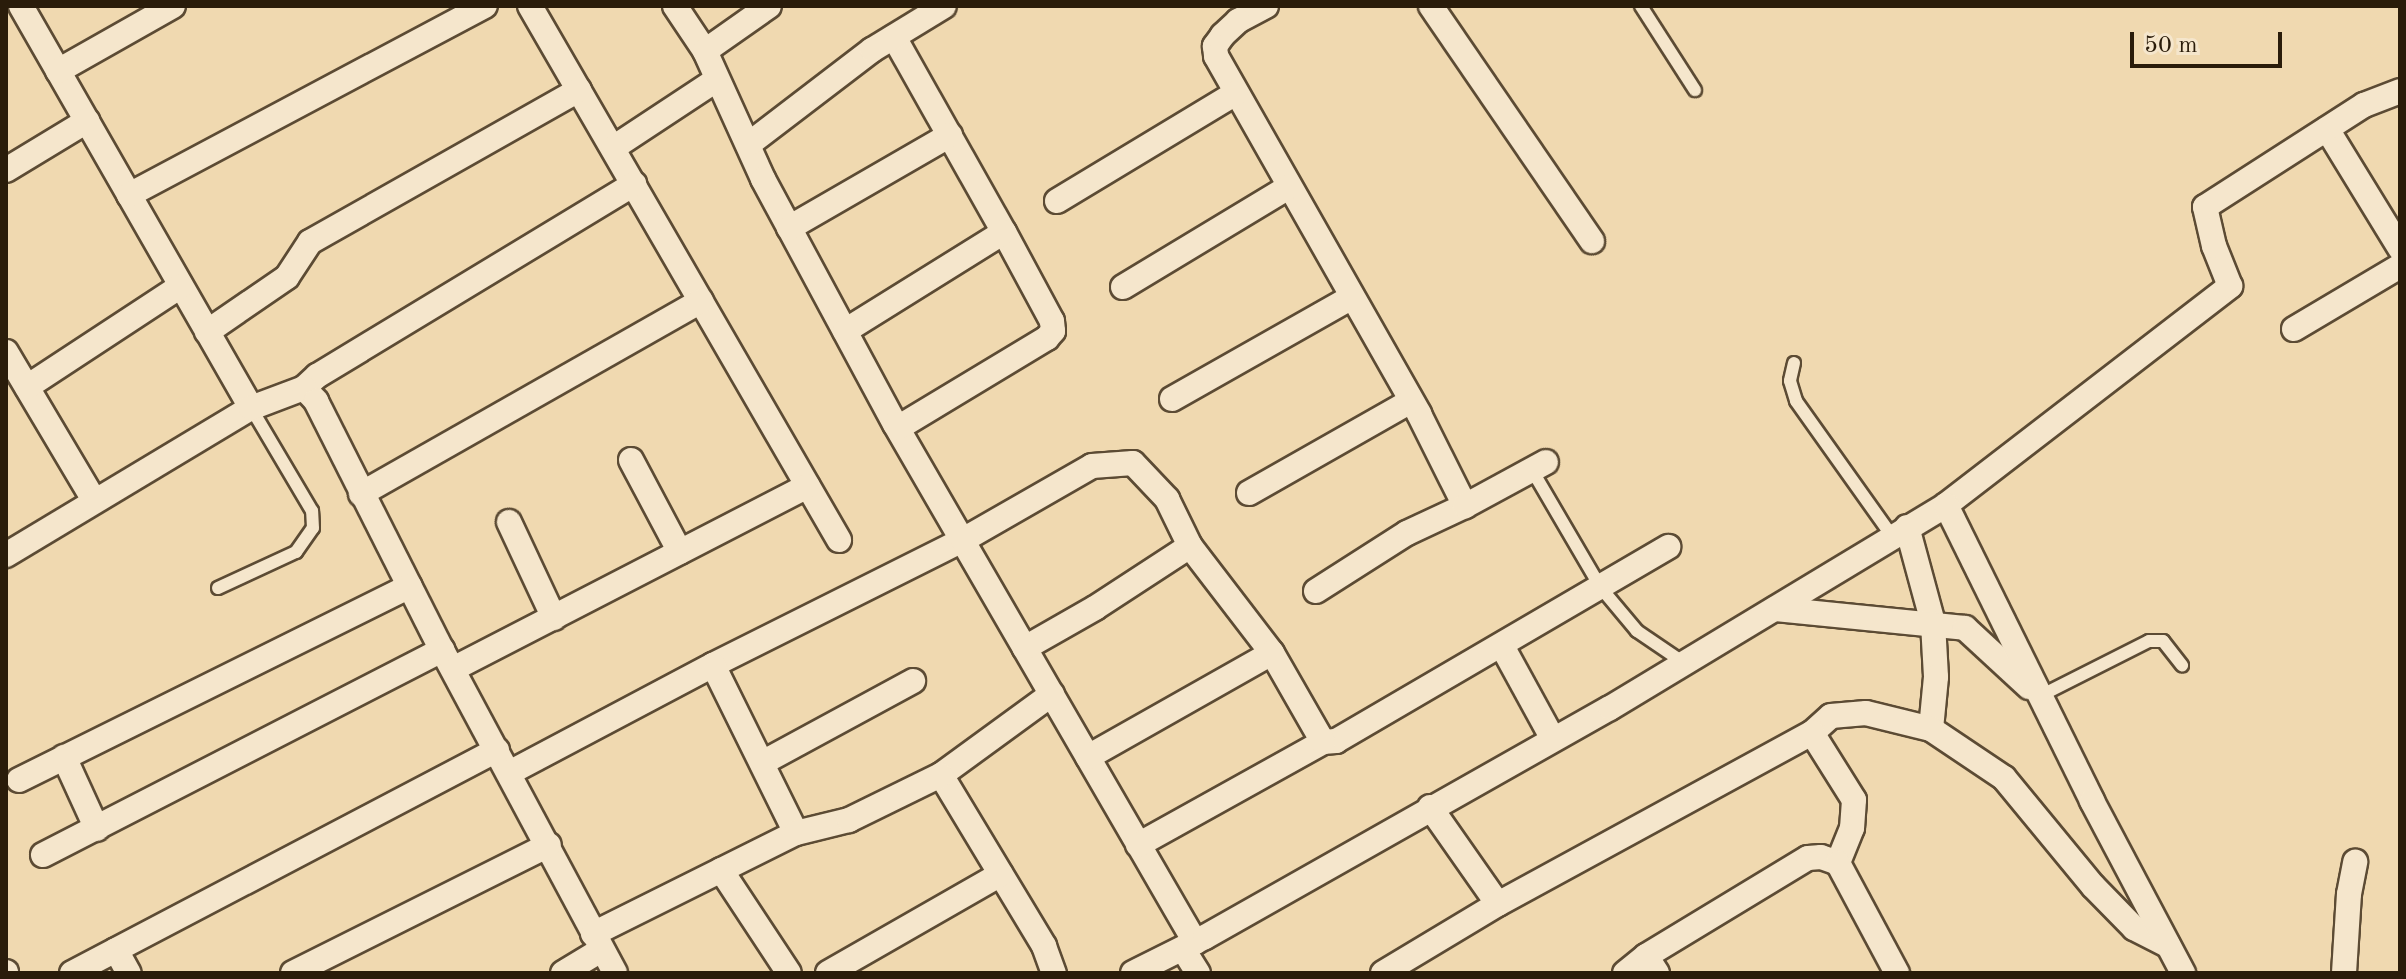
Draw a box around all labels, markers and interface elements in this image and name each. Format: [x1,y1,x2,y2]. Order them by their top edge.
scale bar [2134,16,2286,66]
text: 50 m [2144,34,2198,58]

